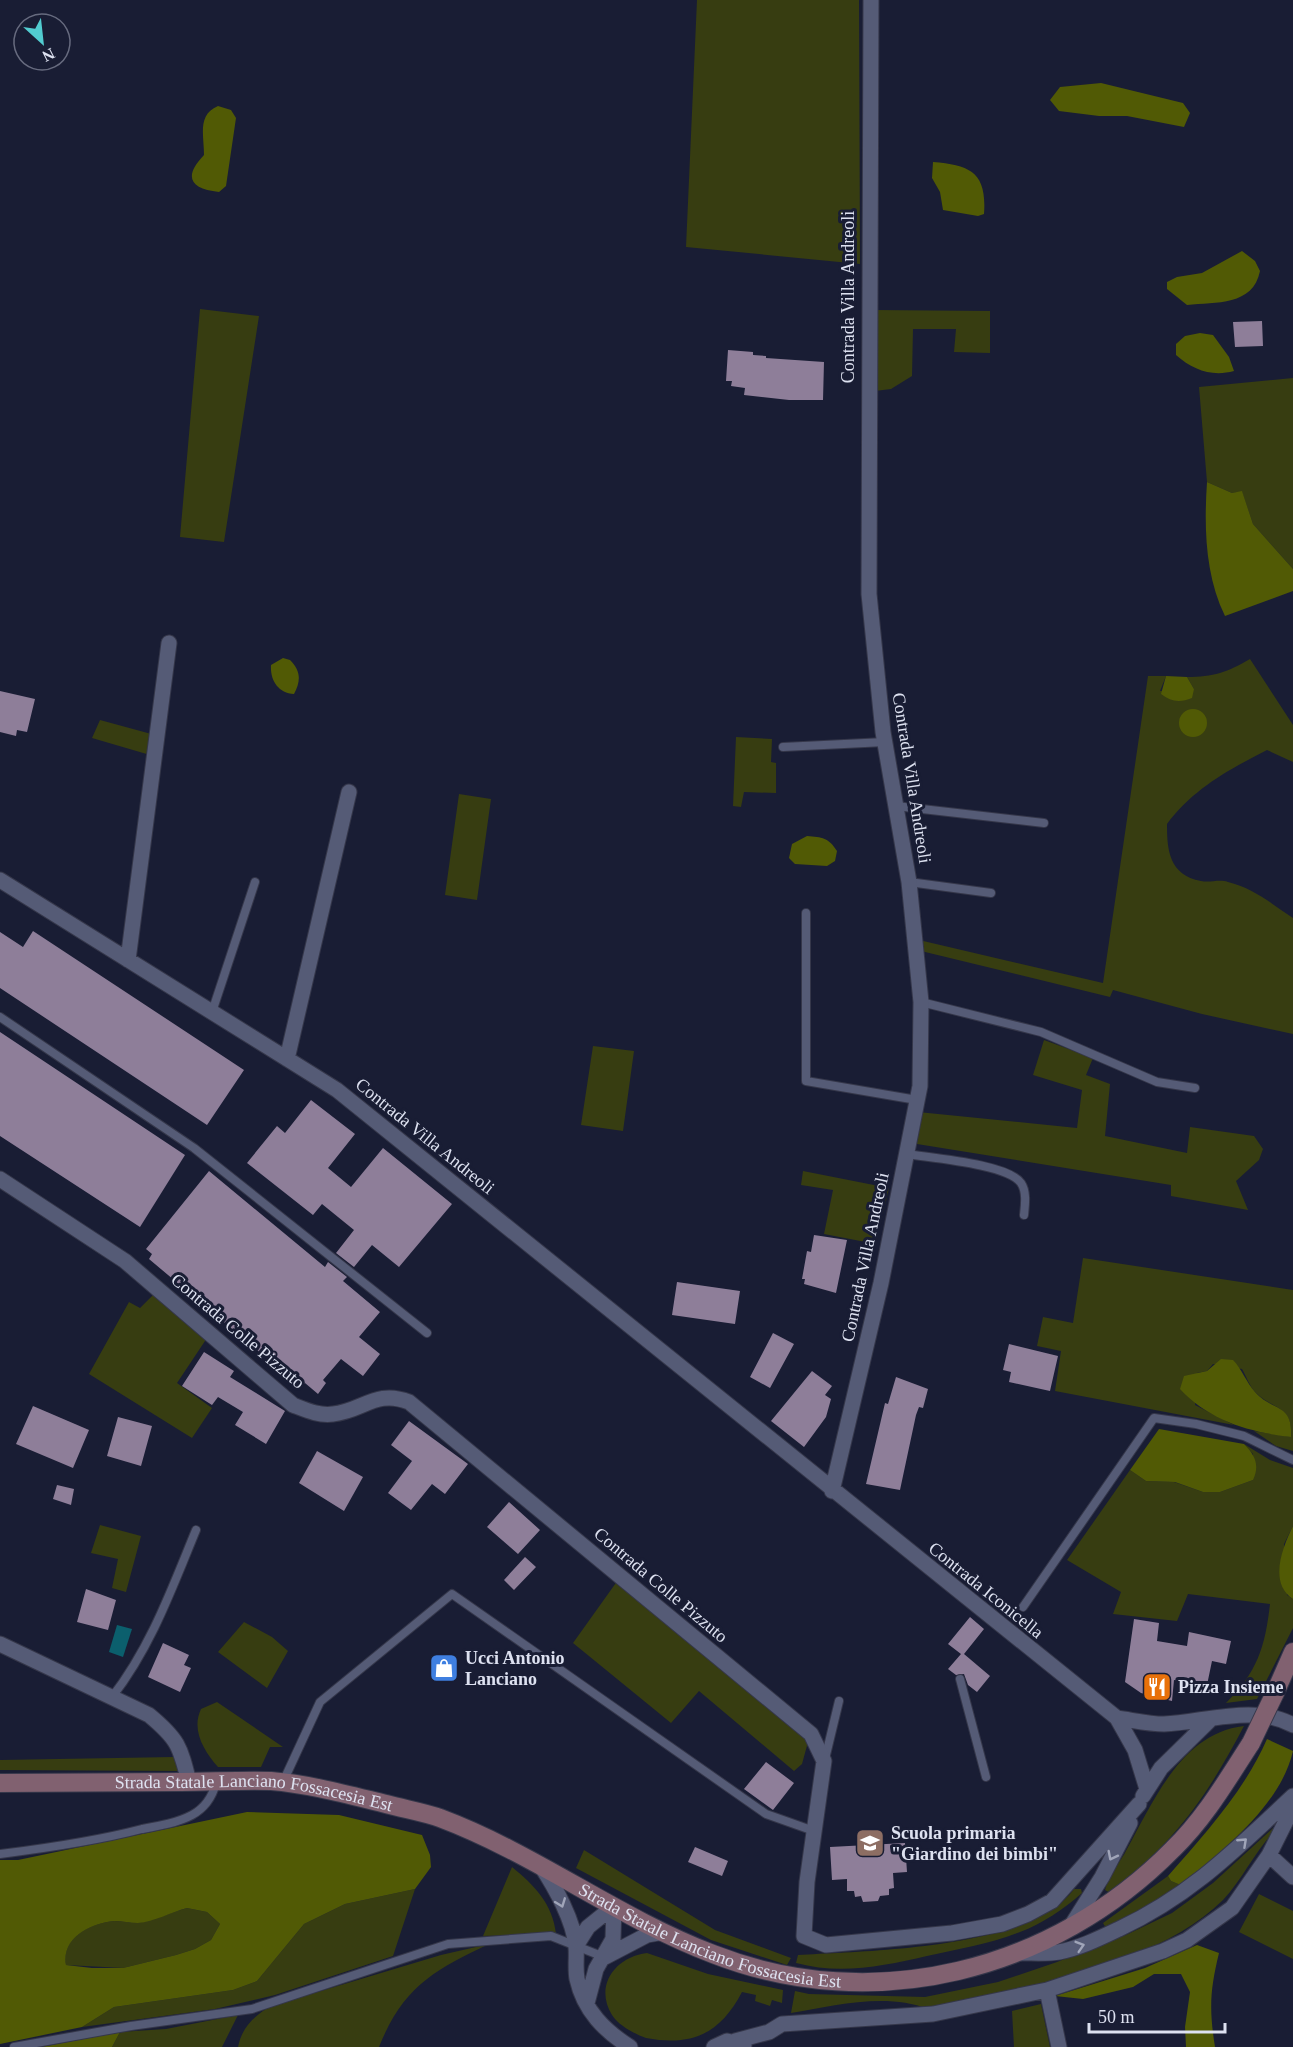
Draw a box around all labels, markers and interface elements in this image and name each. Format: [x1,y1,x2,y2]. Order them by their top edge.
north arrow [12,12,72,72]
text: N [39,45,58,65]
street label: Contrada Villa Andreoli [838,211,858,383]
street label: Contrada Villa Andreoli [889,691,935,865]
street label: Contrada Villa Andreoli [352,1074,498,1198]
street label: Contrada Villa Andreoli [837,1171,893,1343]
street label: Contrada Colle Pizzuto [167,1269,309,1393]
street label: Contrada Colle Pizzuto [590,1523,732,1647]
street label: Contrada Iconicella [925,1538,1047,1642]
place label: Ucci Antonio Lanciano [465,1648,565,1689]
shop icon: Ucci Antonio Lanciano [428,1652,460,1684]
restaurant icon: Pizza Insieme [1141,1671,1173,1703]
place label: Pizza Insieme [1178,1677,1283,1697]
street label: Strada Statale Lanciano Fossacesia Est [115,1771,395,1815]
place label: Scuola primaria "Giardino dei bimbi" [891,1823,1058,1864]
school or university icon: Scuola primaria "Giardino dei bimbi" [854,1827,886,1859]
one-way arrow [1236,1838,1247,1849]
one-way arrow [1108,1850,1120,1861]
street label: Strada Statale Lanciano Fossacesia Est [575,1879,842,1992]
one-way arrow [554,1897,567,1908]
one-way arrow [1074,1941,1085,1953]
scale bar [1089,1996,1226,2034]
text: 50 m [1098,2007,1135,2027]

